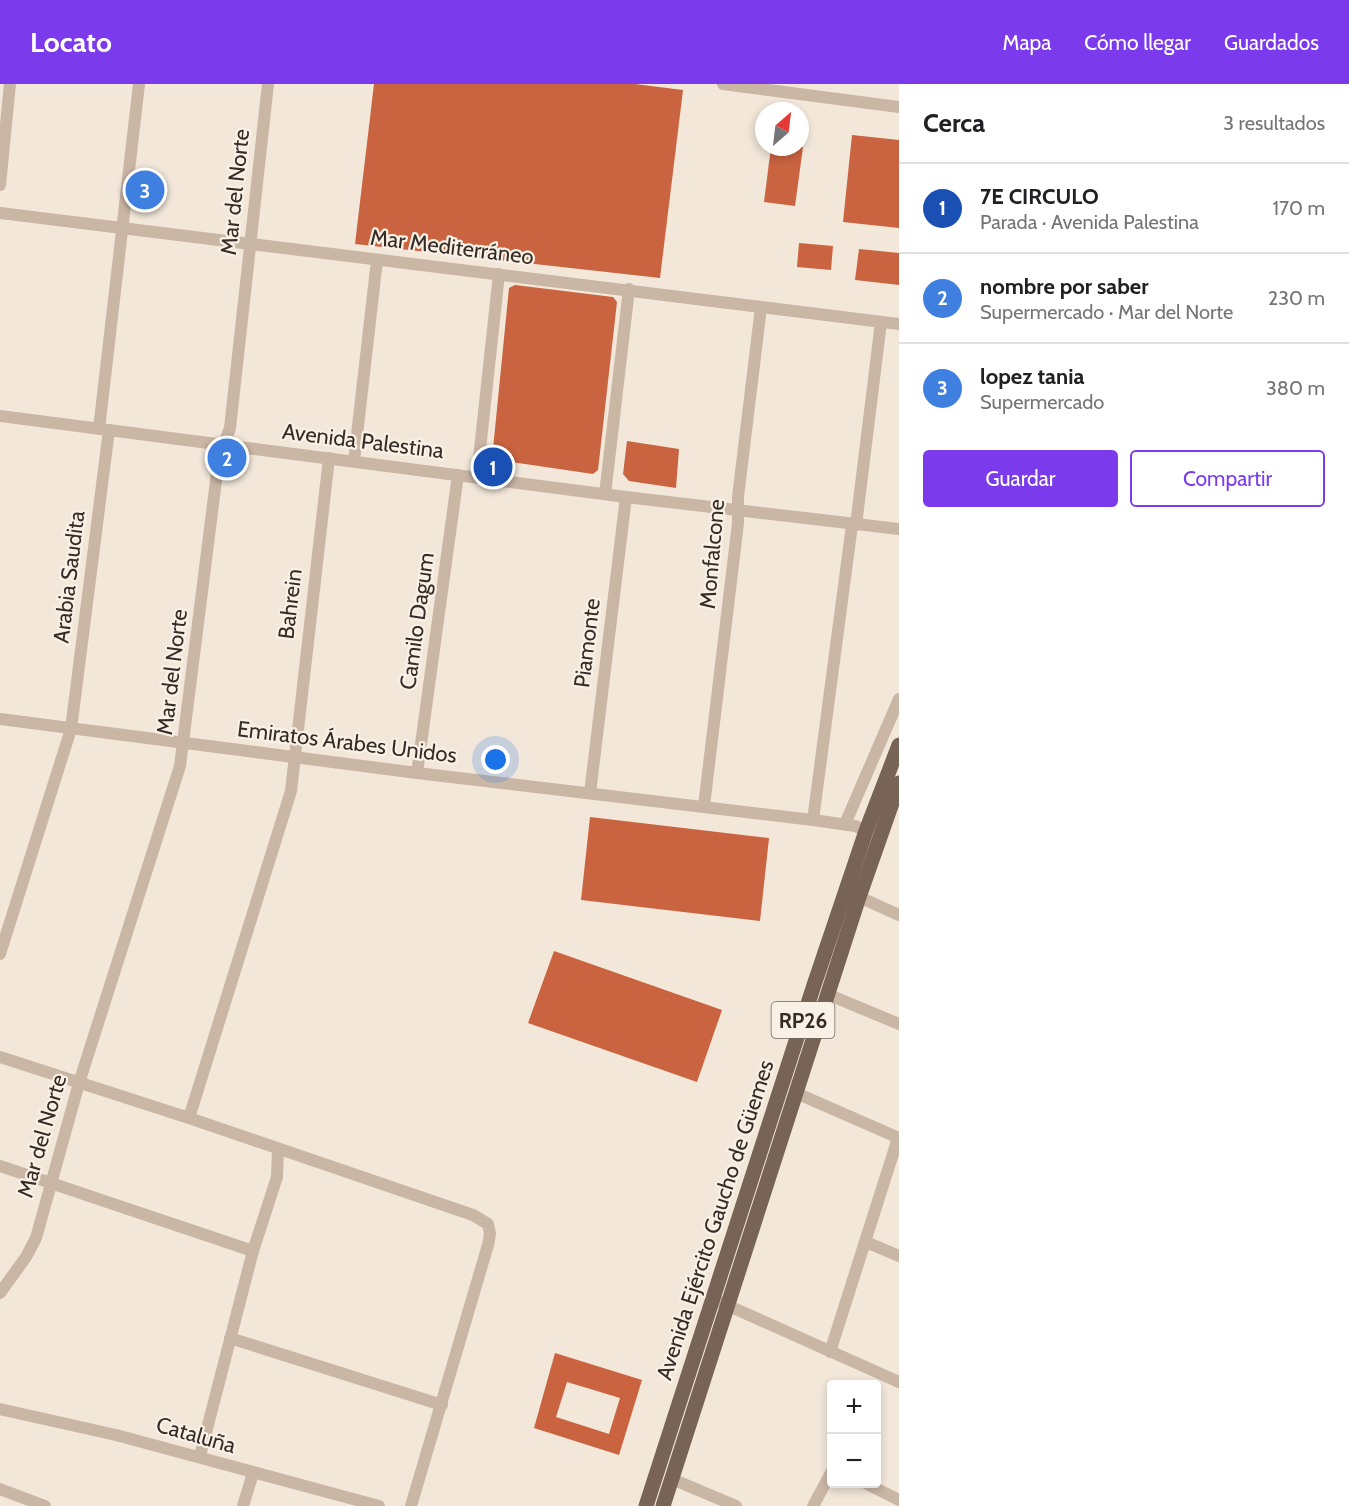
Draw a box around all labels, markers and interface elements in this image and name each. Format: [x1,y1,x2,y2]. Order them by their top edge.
text: Locato [30,25,112,59]
text: Mapa [1003,30,1051,55]
text: Cómo llegar [1084,30,1191,55]
text: Guardados [1224,30,1319,55]
north arrow [755,102,809,156]
text: Cerca [923,107,985,139]
text: 3 resultados [1223,111,1325,135]
street label: Mar del Norte [215,128,255,256]
pin: 3 [126,168,164,212]
text: 7E CIRCULO [980,183,1099,210]
text: 1 [939,196,946,220]
text: 170 m [1273,196,1325,220]
text: Parada · Avenida Palestina [980,210,1199,234]
street label: Mar Mediterráneo [369,224,535,270]
text: nombre por saber [980,273,1148,300]
text: 2 [937,286,948,310]
text: 230 m [1268,286,1325,310]
text: Supermercado · Mar del Norte [980,300,1233,324]
text: lopez tania [980,363,1084,390]
text: 3 [937,376,948,400]
text: 380 m [1266,376,1325,400]
text: Supermercado [980,390,1104,414]
street label: Avenida Palestina [281,418,446,464]
pin: 2 [208,436,246,481]
pin: 1 [474,444,512,490]
button: Guardar [923,450,1118,507]
button: Compartir [1130,450,1325,507]
street label: Monfalcone [694,498,730,610]
street label: Arabia Saudita [47,509,91,645]
street label: Camilo Dagum [394,551,440,691]
street label: Bahrein [272,567,308,641]
street label: Piamonte [568,597,606,689]
street label: Mar del Norte [151,608,193,736]
street label: Emiratos Árabes Unidos [236,715,458,769]
your location [481,745,510,774]
road number: RP26 [772,1002,834,1038]
street label: Avenida Ejército Gaucho de Güemes [650,1057,780,1383]
street label: Mar del Norte [12,1071,72,1201]
map controls [827,1380,881,1488]
button: + [827,1380,881,1434]
street label: Cataluña [153,1411,239,1459]
button: − [827,1434,881,1488]

